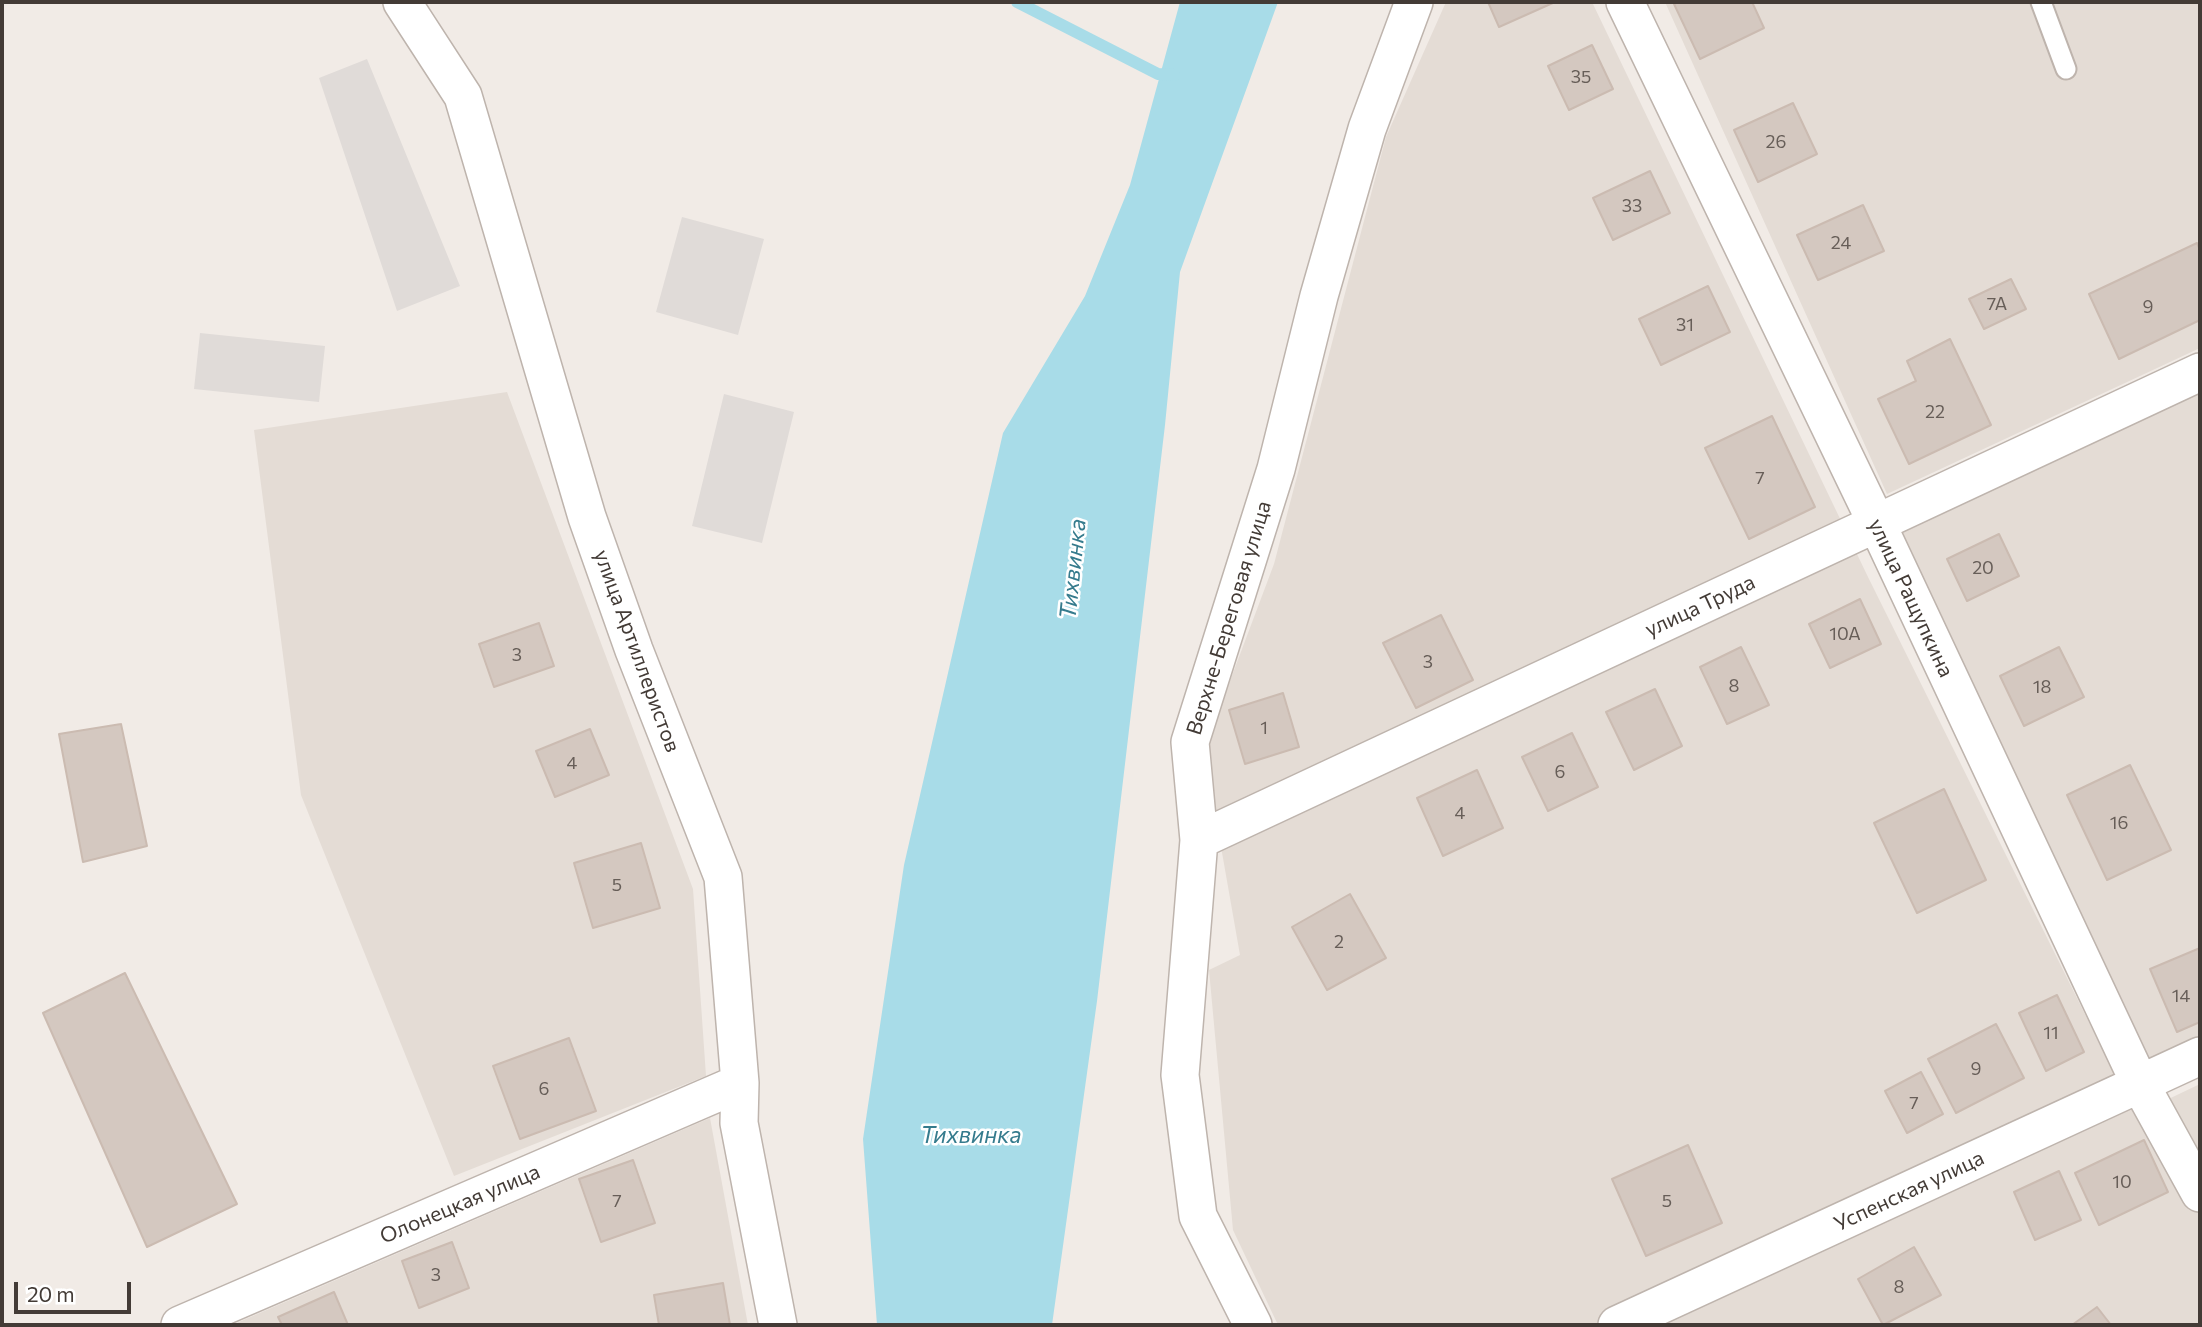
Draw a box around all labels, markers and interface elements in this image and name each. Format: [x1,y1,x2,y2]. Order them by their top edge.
house number: 35 [1571,66,1591,88]
house number: 26 [1766,131,1786,153]
house number: 33 [1622,195,1642,217]
house number: 24 [1831,232,1851,254]
house number: 7А [1987,293,2007,315]
house number: 9 [2143,296,2153,318]
house number: 31 [1676,314,1694,336]
house number: 22 [1925,401,1945,423]
house number: 7 [1755,467,1765,489]
street label: Верхне-Береговая улица [1181,498,1277,738]
street label: улица Ращупкина [1863,515,1959,681]
water label: Тихвинка [1054,517,1092,621]
street label: улица Артиллеристов [589,546,685,756]
house number: 20 [1972,557,1994,579]
street label: улица Труда [1641,570,1759,642]
house number: 10А [1829,623,1861,645]
house number: 3 [512,644,522,666]
house number: 3 [1423,651,1433,673]
house number: 8 [1729,675,1739,697]
house number: 18 [2033,676,2051,698]
house number: 1 [1260,717,1268,739]
house number: 4 [567,752,577,774]
house number: 6 [1555,761,1565,783]
house number: 4 [1455,802,1465,824]
house number: 16 [2110,812,2128,834]
house number: 5 [612,874,622,896]
house number: 2 [1334,931,1344,953]
house number: 14 [2172,985,2190,1007]
house number: 11 [2043,1022,2059,1044]
house number: 9 [1971,1058,1981,1080]
house number: 6 [539,1078,549,1100]
house number: 7 [1909,1092,1919,1114]
water label: Тихвинка [921,1121,1021,1149]
street label: Успенская улица [1830,1145,1988,1237]
street label: Олонецкая улица [376,1159,544,1249]
house number: 10 [2112,1171,2132,1193]
house number: 7 [612,1190,622,1212]
house number: 5 [1662,1190,1672,1212]
house number: 3 [431,1264,441,1286]
scale bar [18,1268,135,1312]
house number: 8 [1894,1276,1904,1298]
text: 20 m [27,1281,75,1306]

